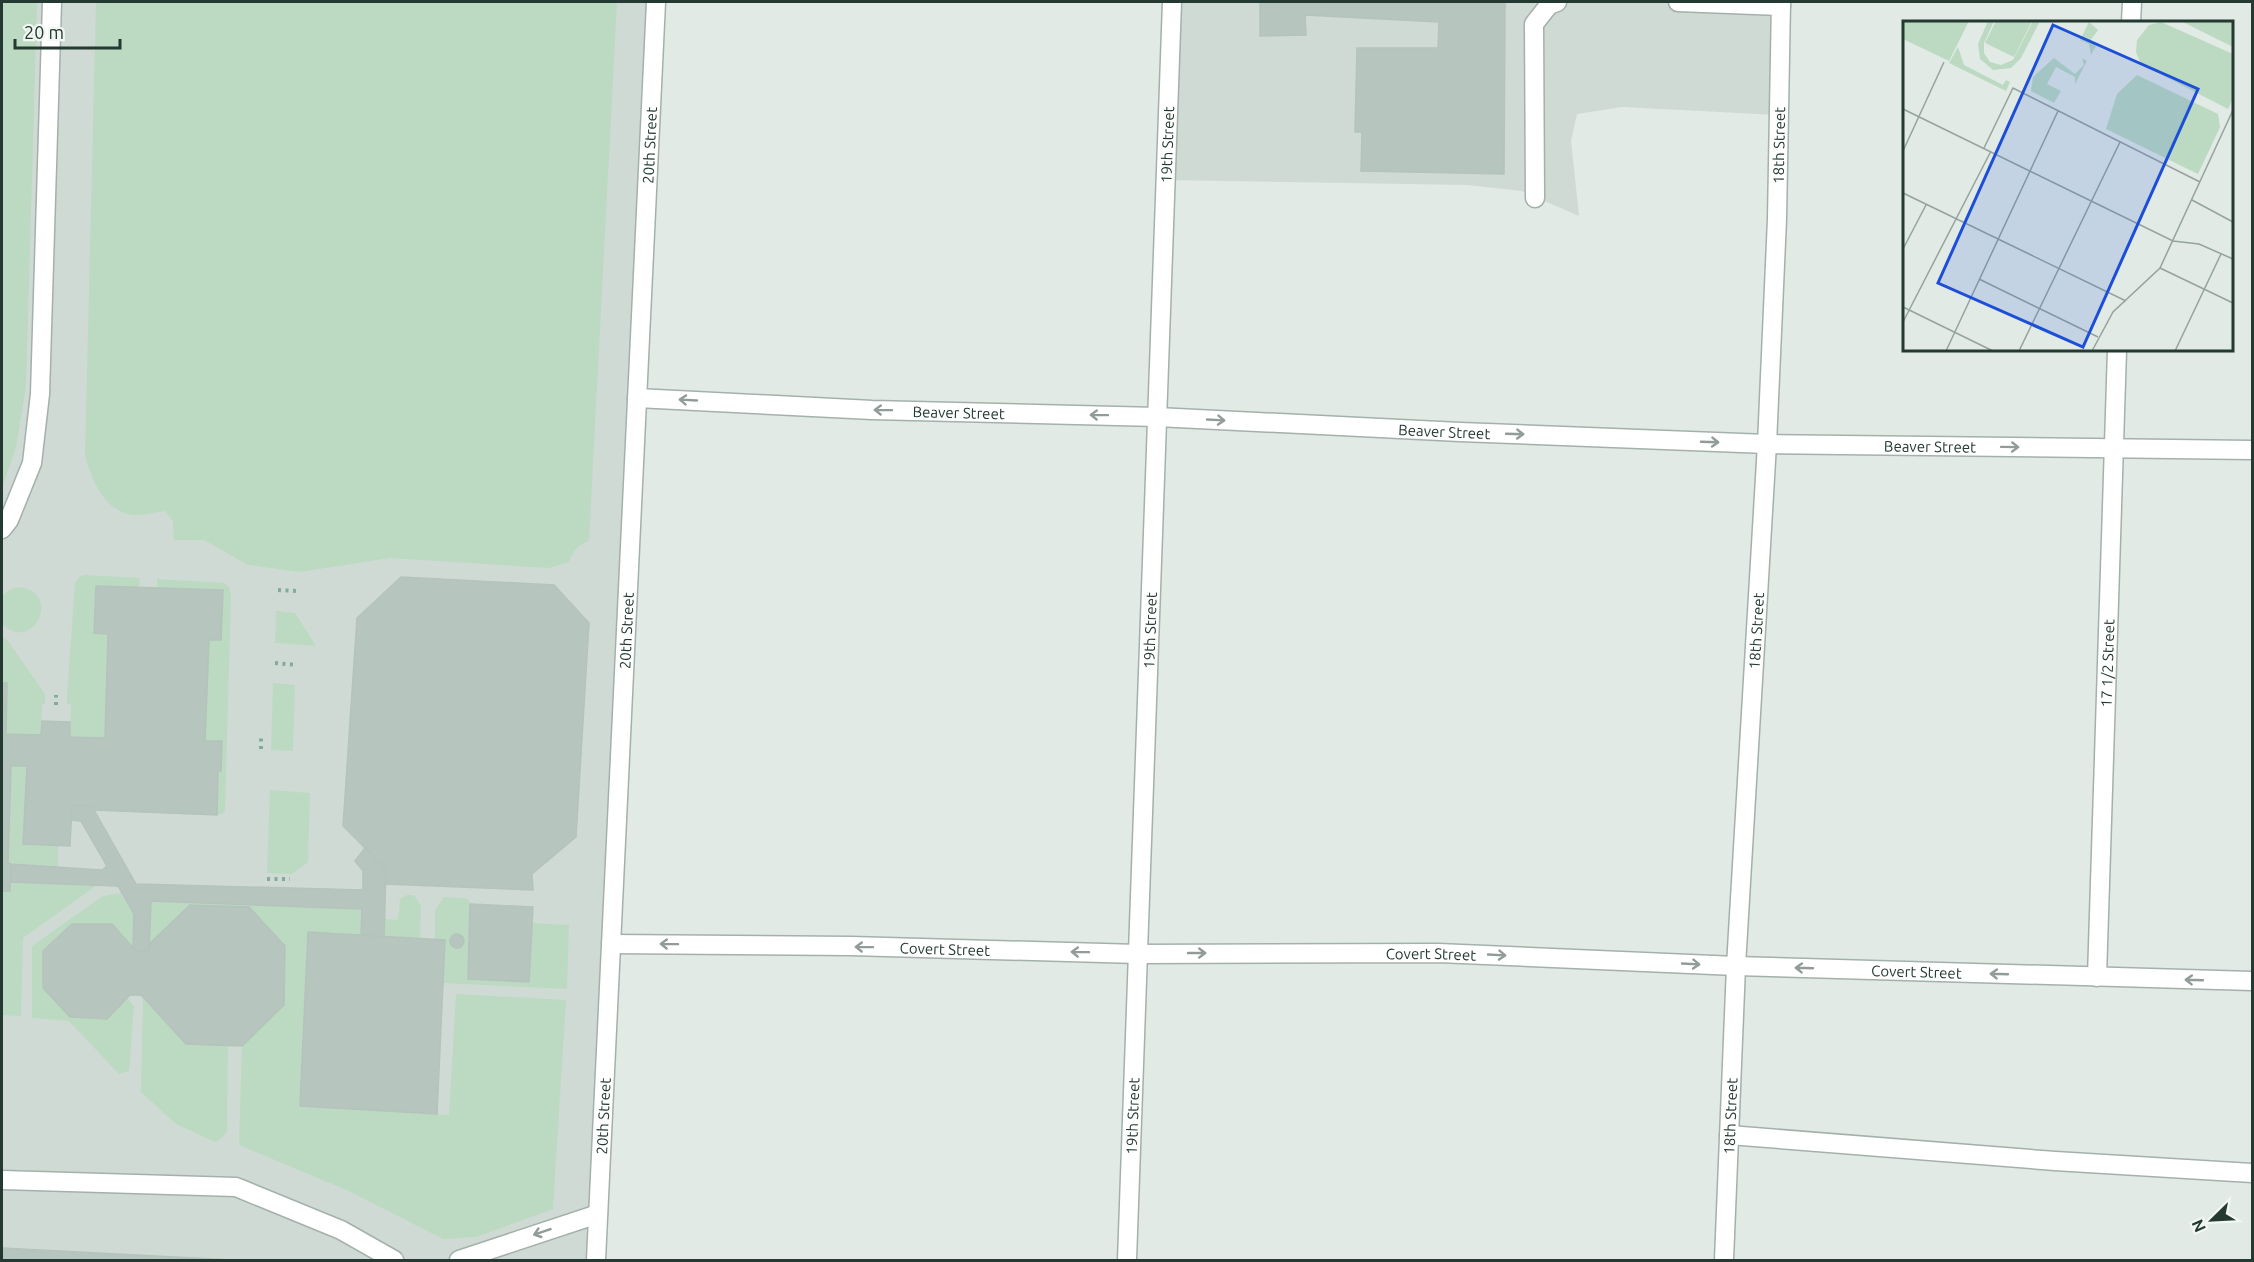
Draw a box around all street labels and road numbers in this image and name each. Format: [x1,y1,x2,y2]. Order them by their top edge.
street label: 20th Street [639,106,659,184]
street label: 19th Street [1157,106,1177,183]
street label: 18th Street [1769,107,1788,184]
street label: Beaver Street [912,403,1005,422]
street label: Beaver Street [1398,420,1491,442]
street label: Beaver Street [1884,437,1976,455]
street label: 20th Street [616,592,636,669]
street label: 19th Street [1140,592,1159,669]
street label: 18th Street [1745,592,1767,670]
street label: 17 1/2 Street [2097,619,2117,708]
street label: Covert Street [900,939,991,958]
street label: Covert Street [1386,944,1477,963]
street label: Covert Street [1871,961,1962,981]
street label: 20th Street [593,1077,613,1155]
street label: 19th Street [1122,1077,1142,1155]
street label: 18th Street [1720,1077,1740,1155]

